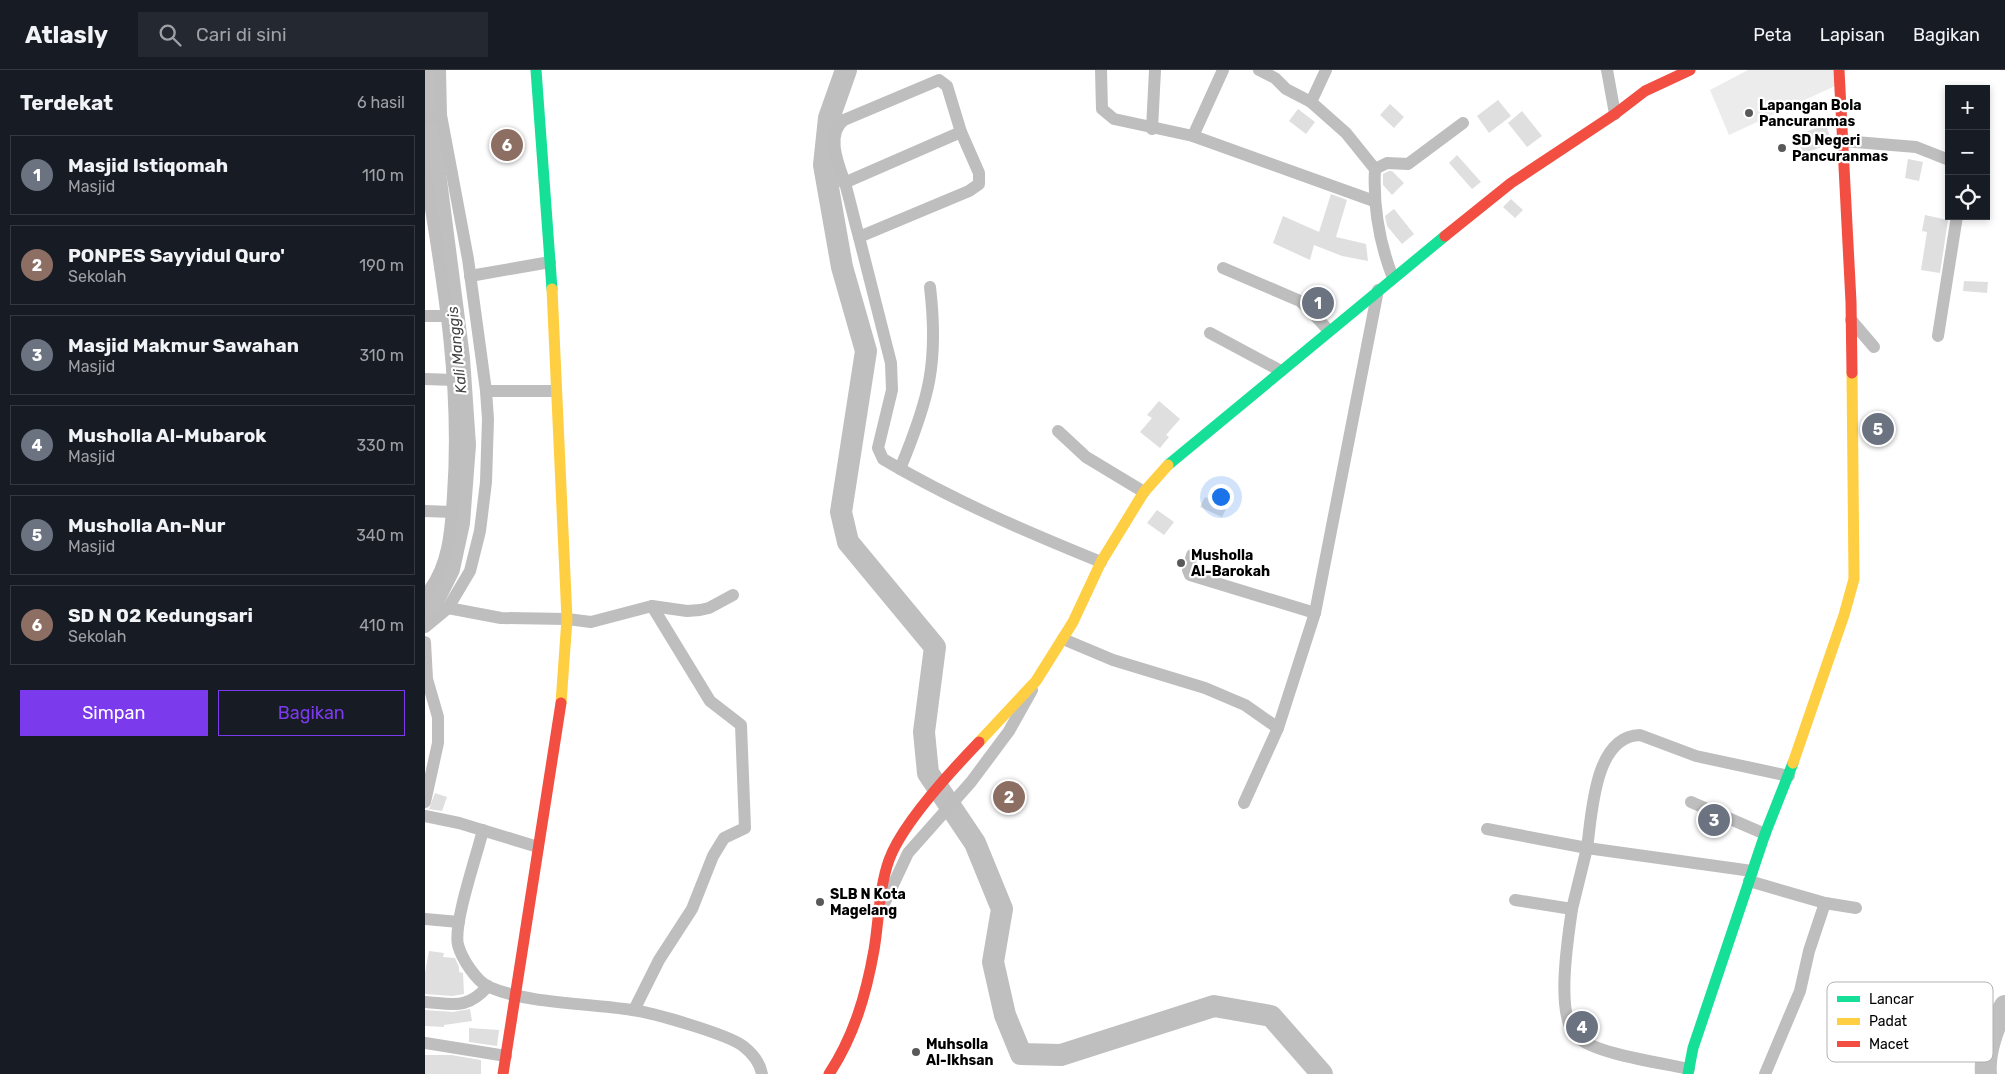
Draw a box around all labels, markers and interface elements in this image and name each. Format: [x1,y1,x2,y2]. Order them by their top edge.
search box [138,12,488,57]
text: Atlasly [25,21,108,49]
icon: search [156,21,184,49]
text: Cari di sini [196,23,287,46]
text: Peta [1753,24,1792,46]
text: Lapisan [1820,24,1885,46]
text: Bagikan [1913,24,1980,46]
map controls [1945,85,1990,220]
button: + [1945,85,1990,130]
text: Terdekat [20,90,113,115]
text: 6 hasil [357,93,405,112]
place label: Lapangan Bola Pancuranmas [1759,97,1862,130]
marker: Lapangan Bola Pancuranmas [1743,107,1755,119]
pin: 6 [491,126,523,164]
button: − [1945,130,1990,175]
place label: SD Negeri Pancuranmas [1792,132,1888,165]
marker: SD Negeri Pancuranmas [1776,142,1788,154]
text: Masjid Istiqomah [68,154,228,177]
text: 1 [33,166,41,185]
text: 110 m [362,166,404,185]
button: locate [1945,175,1990,220]
text: Masjid [68,177,115,196]
text: PONPES Sayyidul Quro' [68,244,285,267]
text: 2 [32,256,42,275]
text: 190 m [359,256,404,275]
text: Sekolah [68,267,126,286]
pin: 1 [1302,284,1334,322]
water label: Kali Manggis [443,305,471,395]
text: Masjid Makmur Sawahan [68,334,299,357]
text: 3 [32,346,42,365]
text: 310 m [360,346,404,365]
text: Masjid [68,357,115,376]
pin: 5 [1862,410,1894,448]
text: Musholla Al-Mubarok [68,424,266,447]
text: 4 [32,436,42,455]
text: 330 m [356,436,404,455]
text: Masjid [68,447,115,466]
your location [1208,484,1234,510]
text: Musholla An-Nur [68,514,225,537]
text: 5 [32,526,42,545]
text: 340 m [356,526,404,545]
text: Masjid [68,537,115,556]
place label: Musholla Al-Barokah [1191,547,1270,580]
marker: Musholla Al-Barokah [1175,557,1187,569]
text: SD N 02 Kedungsari [68,604,253,627]
text: 6 [32,616,42,635]
text: 410 m [359,616,404,635]
text: Sekolah [68,627,126,646]
button: Simpan [20,690,208,736]
button: Bagikan [218,690,405,736]
pin: 2 [993,778,1025,816]
pin: 3 [1698,801,1730,839]
place label: SLB N Kota Magelang [830,886,906,919]
marker: SLB N Kota Magelang [814,896,826,908]
legend [1827,982,1993,1062]
text: Lancar [1869,991,1915,1008]
pin: 4 [1566,1008,1598,1046]
text: Padat [1869,1013,1908,1030]
place label: Muhsolla Al-Ikhsan [926,1036,994,1069]
text: Macet [1869,1036,1909,1053]
marker: Muhsolla Al-Ikhsan [910,1046,922,1058]

